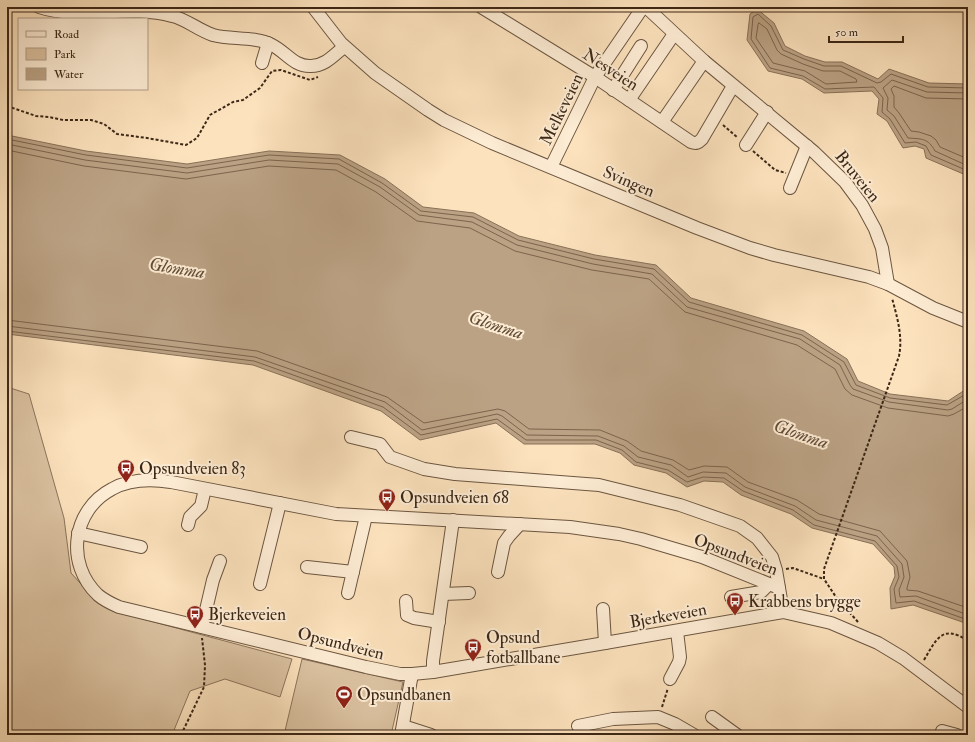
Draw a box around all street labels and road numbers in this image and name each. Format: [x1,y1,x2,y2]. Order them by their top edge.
street label: Nesveien [579,44,643,95]
street label: Melkeveien [535,70,588,149]
street label: Bruveien [830,146,885,207]
street label: Svingen [600,161,658,202]
street label: Opsundveien [690,529,781,581]
street label: Bjerkeveien [628,598,709,633]
street label: Opsundveien [295,623,387,665]

